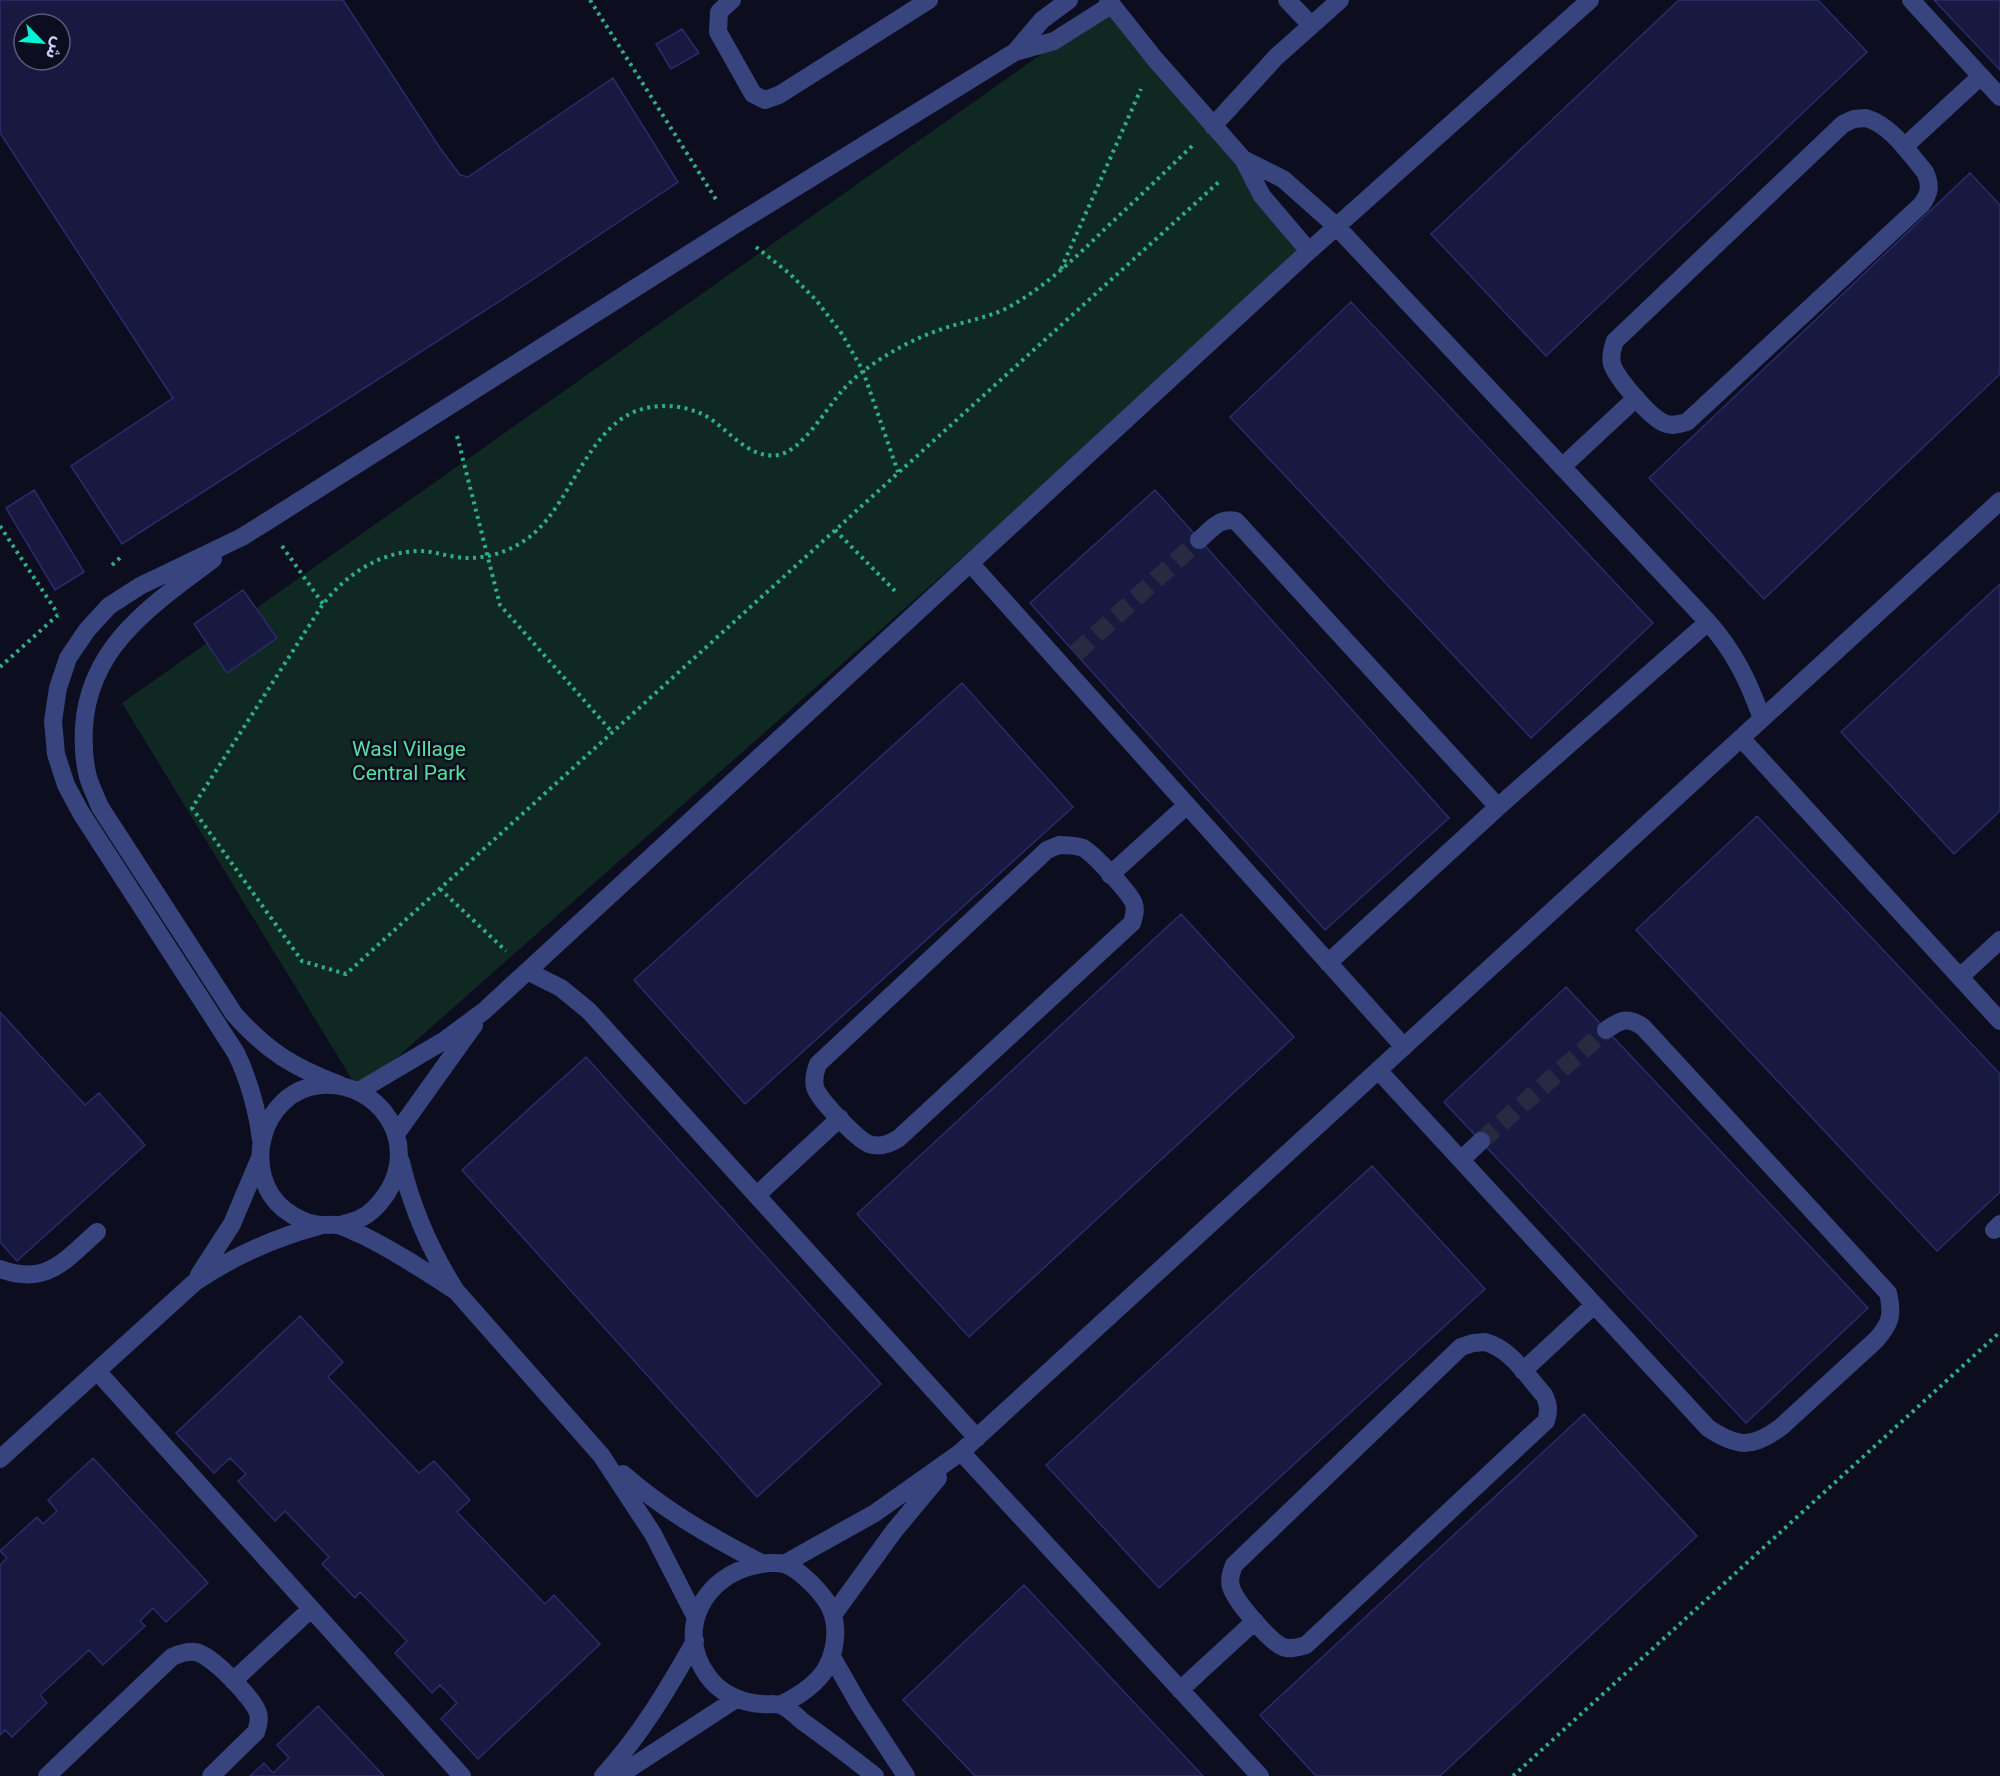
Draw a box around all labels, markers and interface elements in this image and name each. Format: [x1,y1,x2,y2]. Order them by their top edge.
north arrow [12,12,72,72]
text: ش [42,34,68,62]
park label: Wasl Village Central Park [352,737,466,785]

